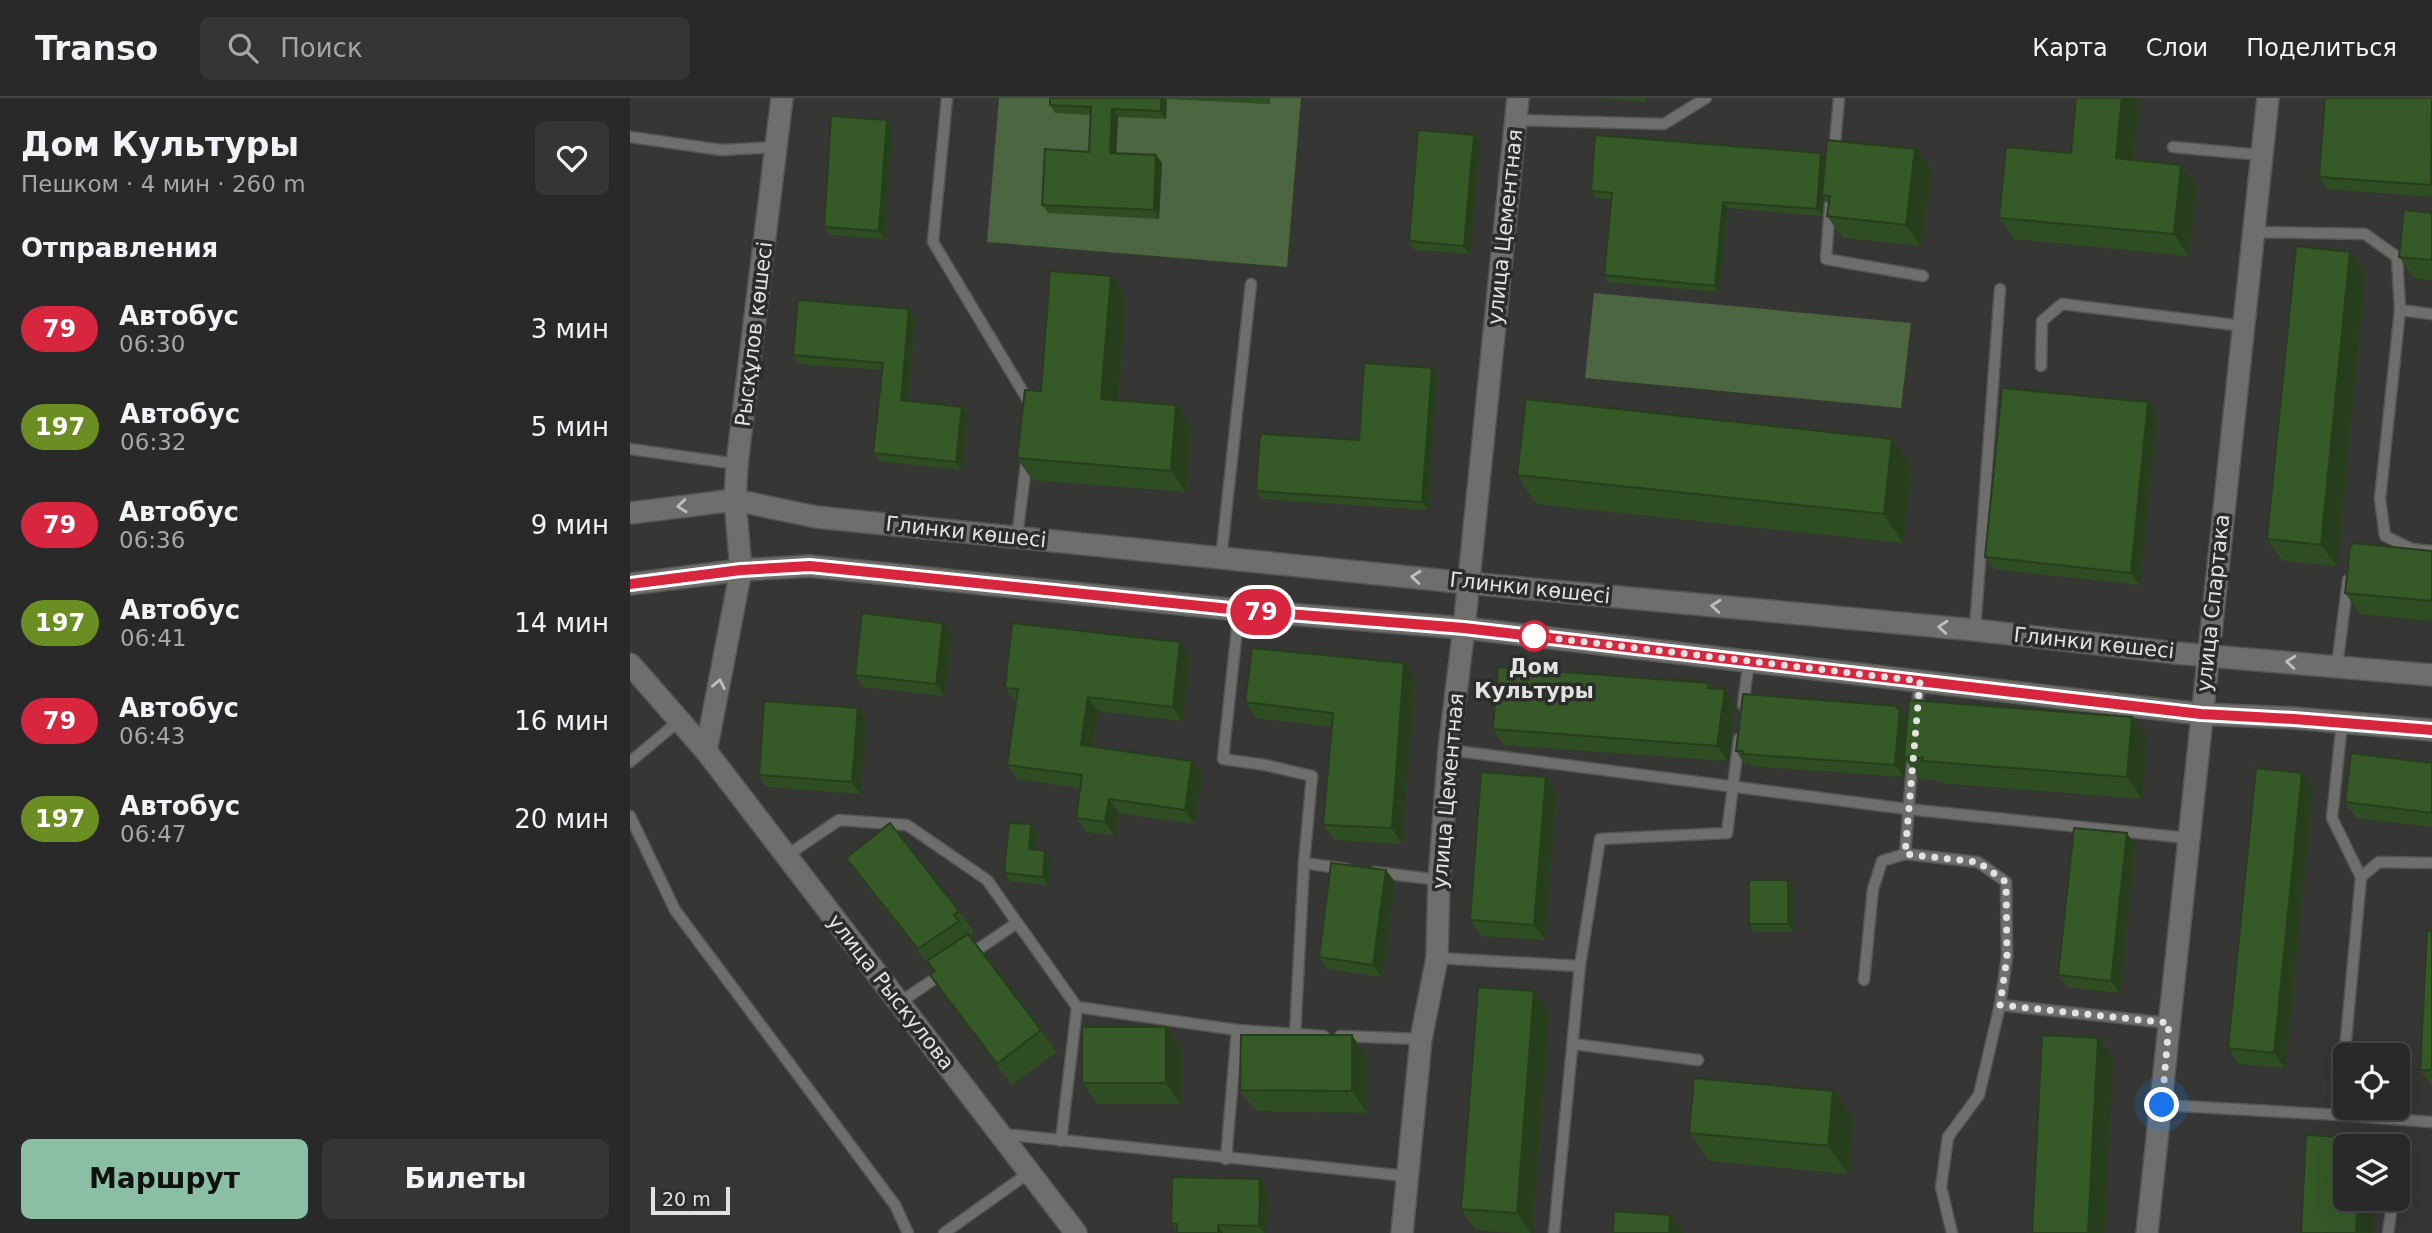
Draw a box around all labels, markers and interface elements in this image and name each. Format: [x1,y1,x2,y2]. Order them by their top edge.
search box [200,17,690,80]
text: Transo [35,29,158,68]
icon: search [224,29,262,67]
text: Поиск [280,33,363,63]
text: Карта [2032,34,2108,62]
text: Слои [2146,34,2208,62]
text: Поделиться [2246,34,2397,62]
button: heart [535,121,609,195]
text: Дом Культуры [21,125,299,164]
street label: улица Цементная [1483,128,1527,326]
text: Пешком · 4 мин · 260 m [21,171,306,197]
text: Отправления [21,233,218,263]
street label: Рысқұлов көшесі [731,240,777,428]
text: Автобус [119,301,239,331]
text: 3 мин [531,314,609,344]
text: 79 [43,315,76,343]
text: 06:30 [119,331,185,357]
text: Автобус [120,399,240,429]
text: 5 мин [531,412,609,442]
text: 197 [35,413,85,441]
text: 06:32 [120,429,186,455]
text: Автобус [119,497,239,527]
one-way arrow [676,498,688,513]
text: 9 мин [531,510,609,540]
text: 79 [43,511,76,539]
street label: Глинки көшесі [884,512,1048,552]
street label: улица Спартака [2192,513,2234,693]
text: 06:36 [119,527,185,553]
street label: Глинки көшесі [1448,568,1612,608]
one-way arrow [1411,570,1422,585]
line badge: 79 [1230,589,1292,635]
text: Автобус [120,595,240,625]
text: 79 [1244,598,1278,626]
one-way arrow [1710,599,1721,614]
text: 14 мин [514,608,609,638]
text: 197 [35,609,85,637]
one-way arrow [1937,620,1948,635]
marker: Дом Культуры [1519,621,1549,651]
street label: Глинки көшесі [2012,623,2176,663]
text: 06:41 [120,625,186,651]
place label: Дом Культуры [1474,655,1594,703]
one-way arrow [2285,655,2297,670]
one-way arrow [710,678,725,690]
street label: улица Цементная [1427,692,1469,890]
text: Автобус [119,693,239,723]
text: 16 мин [514,706,609,736]
text: 79 [43,707,76,735]
text: 06:43 [119,723,185,749]
text: Автобус [120,791,240,821]
text: 20 мин [514,804,609,834]
text: 197 [35,805,85,833]
text: 06:47 [120,821,186,847]
street label: улица Рыскулова [823,909,959,1075]
map controls [2333,1043,2410,1211]
button: locate [2333,1043,2410,1120]
your location [2144,1087,2179,1122]
button: layers [2333,1134,2410,1211]
button: Маршрут [21,1139,308,1219]
button: Билеты [322,1139,609,1219]
scale bar [651,1184,730,1216]
text: 20 m [662,1188,711,1210]

